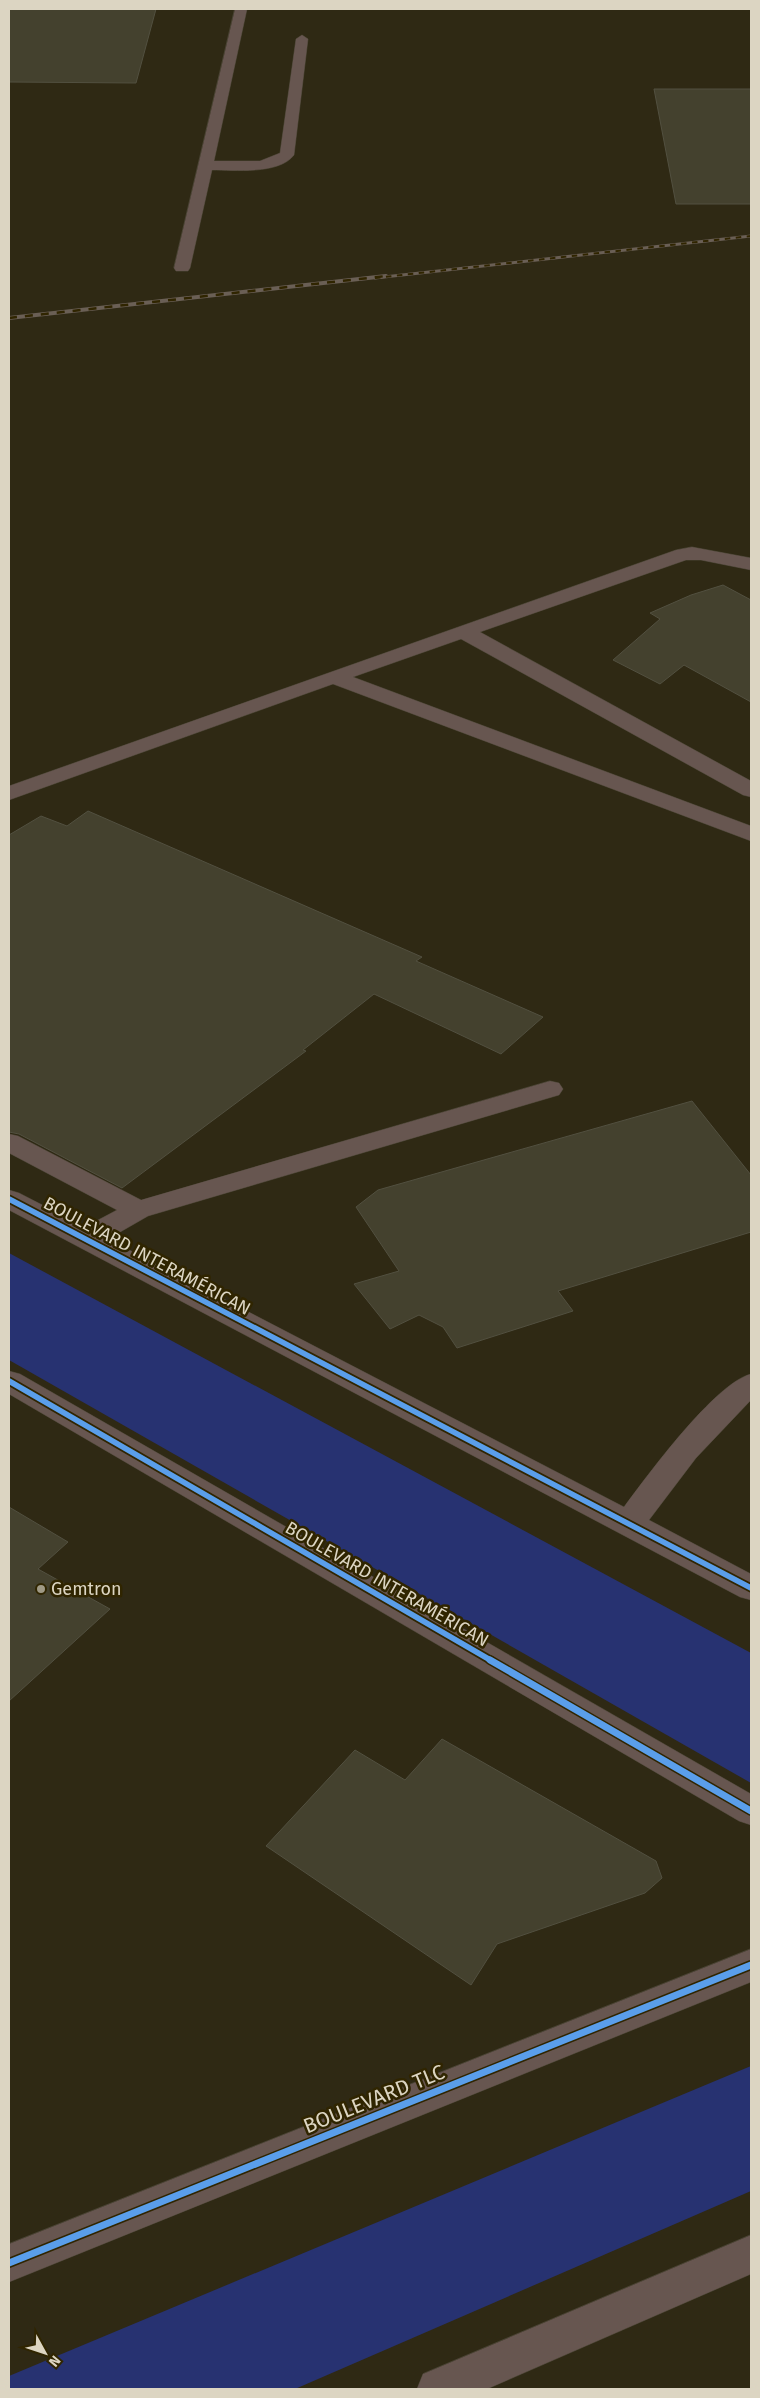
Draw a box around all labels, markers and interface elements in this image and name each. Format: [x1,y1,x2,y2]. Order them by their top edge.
street label: BOULEVARD INTERAMÉRICAN [40,1191,255,1320]
street label: BOULEVARD INTERAMÉRICAN [281,1516,493,1651]
place label: Gemtron [51,1578,122,1600]
marker: Gemtron [35,1583,47,1595]
street label: BOULEVARD TLC [299,2059,449,2139]
north arrow [20,2328,70,2378]
text: N [45,2352,64,2370]

